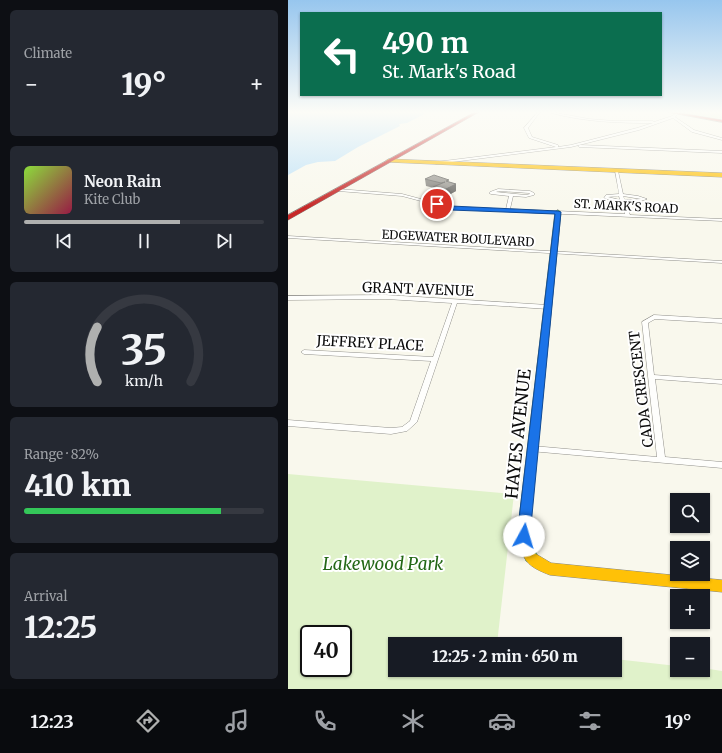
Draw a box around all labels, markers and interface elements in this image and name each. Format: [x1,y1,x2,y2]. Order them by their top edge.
text: 490 m [382,25,469,61]
icon: left [316,28,368,80]
text: Climate [24,45,72,62]
text: St. Mark's Road [382,60,516,83]
text: 19° [121,65,167,103]
text: − [24,70,39,98]
text: + [249,70,264,98]
text: Neon Rain [84,172,161,191]
pin [420,187,454,221]
text: Kite Club [84,191,140,208]
icon: arrive [426,193,448,215]
street label: ST. MARK'S ROAD [573,196,679,216]
street label: EDGEWATER BOULEVARD [381,227,535,249]
icon: previous [53,230,75,252]
icon: pause [133,230,155,252]
icon: next [213,230,235,252]
street label: GRANT AVENUE [362,278,474,300]
text: 35 [121,324,167,376]
street label: CADA CRESCENT [625,329,657,448]
street label: JEFFREY PLACE [315,331,424,355]
street label: HAYES AVENUE [500,368,536,500]
text: km/h [125,372,163,390]
text: Range · 82% [24,446,99,463]
text: 410 km [24,466,131,504]
map controls [670,493,710,677]
button: search [670,493,710,533]
position arrow [503,515,545,557]
button: layers [670,541,710,581]
park label: Lakewood Park [323,553,444,575]
text: Arrival [24,588,67,605]
button: + [670,589,710,629]
text: 12:25 [24,608,97,646]
speed limit sign: 40 [300,625,352,677]
button: − [670,637,710,677]
text: 12:25 · 2 min · 650 m [432,647,578,666]
icon: directions [134,707,162,735]
icon: music [223,707,251,735]
icon: phone [311,707,339,735]
icon: climate [399,707,427,735]
icon: car [488,707,516,735]
icon: filters [576,707,604,735]
text: 12:23 [30,710,74,733]
text: 19° [665,710,692,733]

